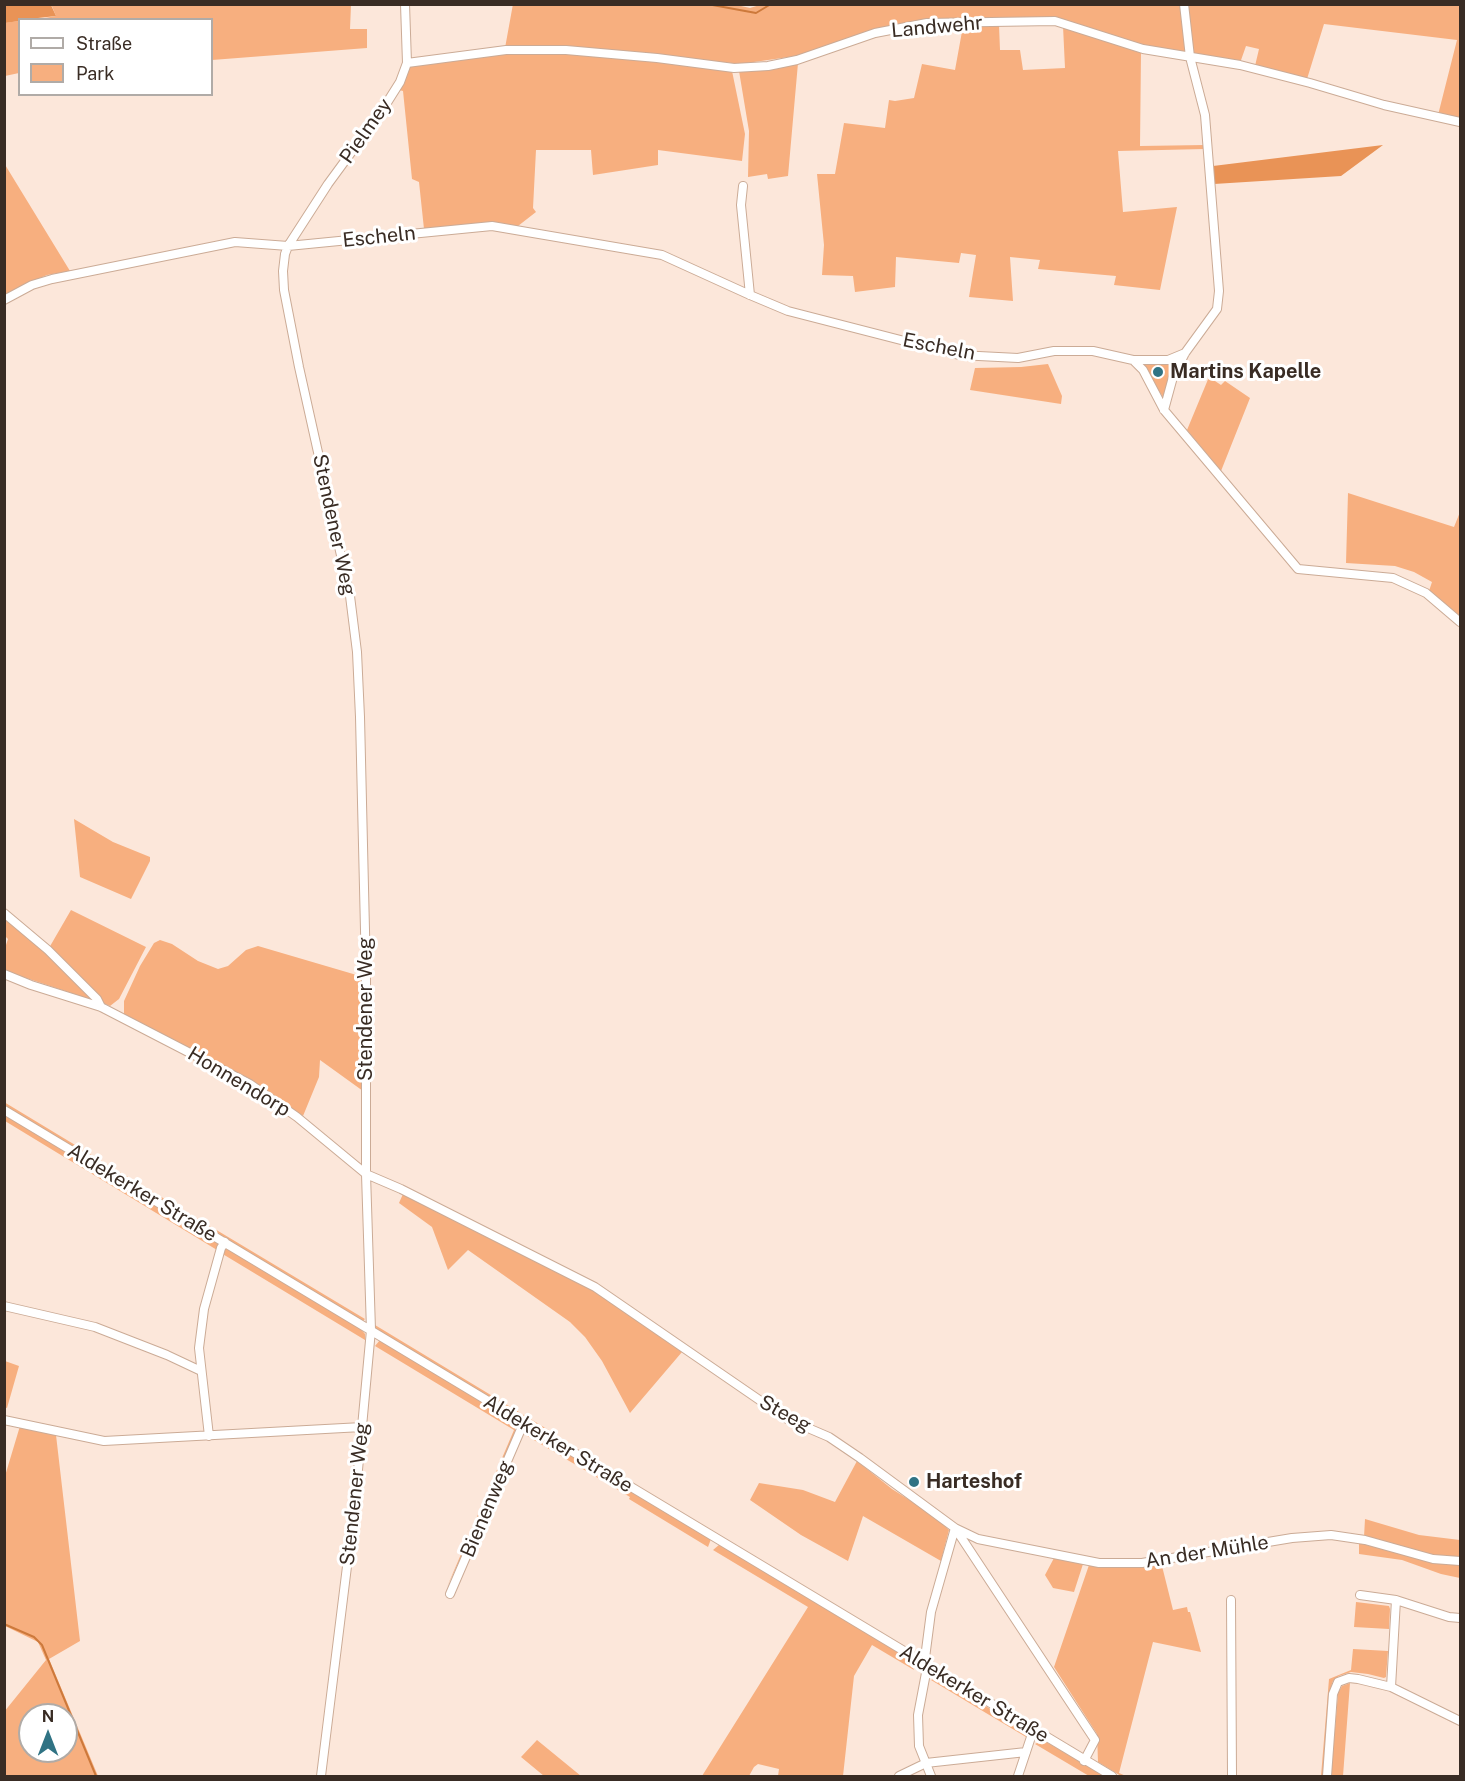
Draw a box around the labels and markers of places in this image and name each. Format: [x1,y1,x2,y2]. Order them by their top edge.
place label: Martins Kapelle [1170,360,1321,384]
marker: Martins Kapelle [1151,365,1165,379]
place label: Harteshof [926,1470,1022,1494]
marker: Harteshof [907,1475,921,1489]

